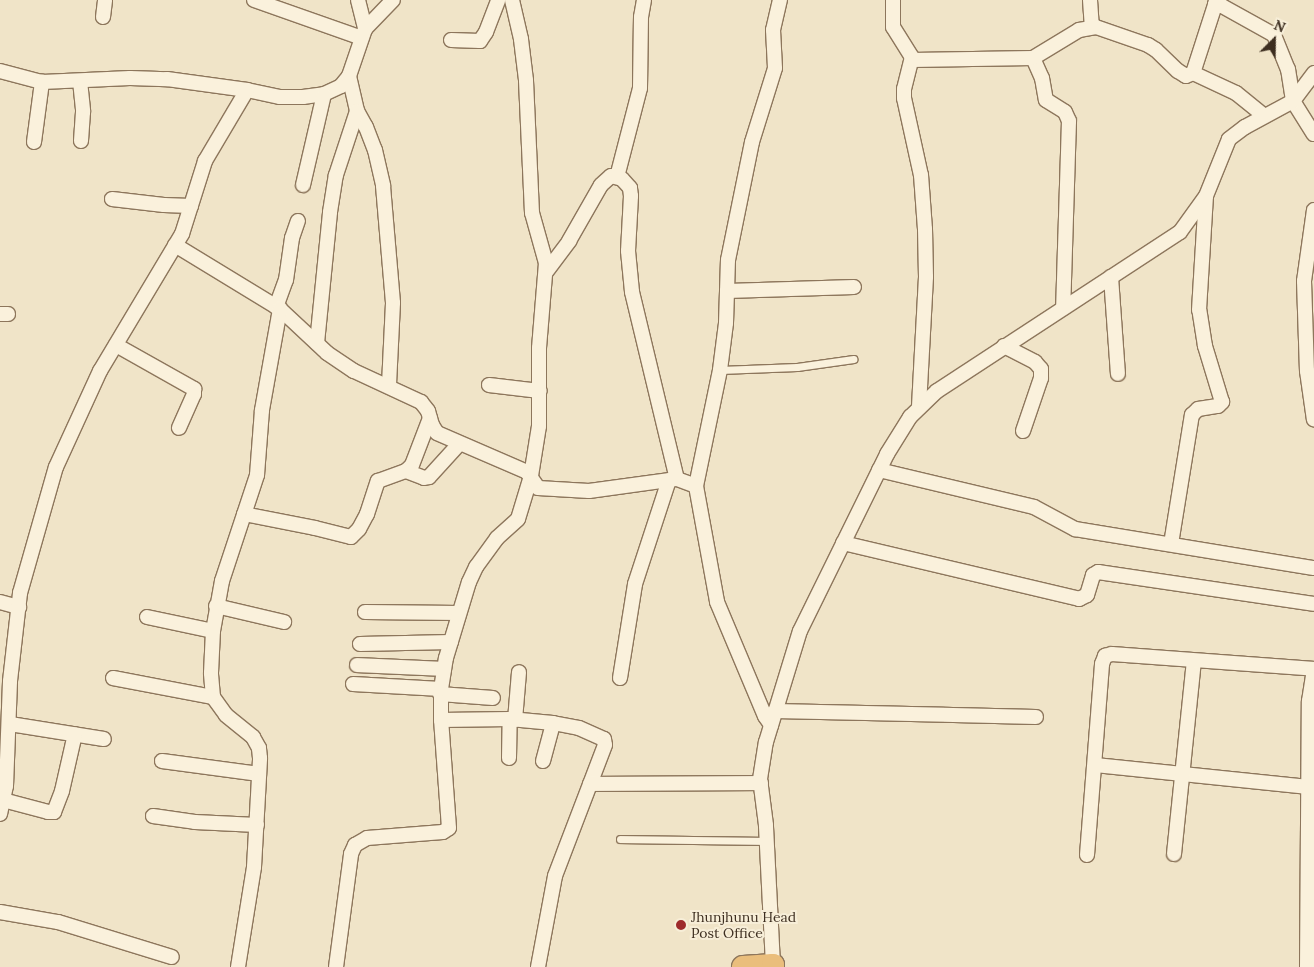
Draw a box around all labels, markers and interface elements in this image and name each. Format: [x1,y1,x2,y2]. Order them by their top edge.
north arrow [1249,15,1299,65]
text: N [1271,16,1288,37]
place label: Jhunjhunu Head Post Office [691,909,796,942]
marker: Jhunjhunu Head Post Office [675,919,687,931]

